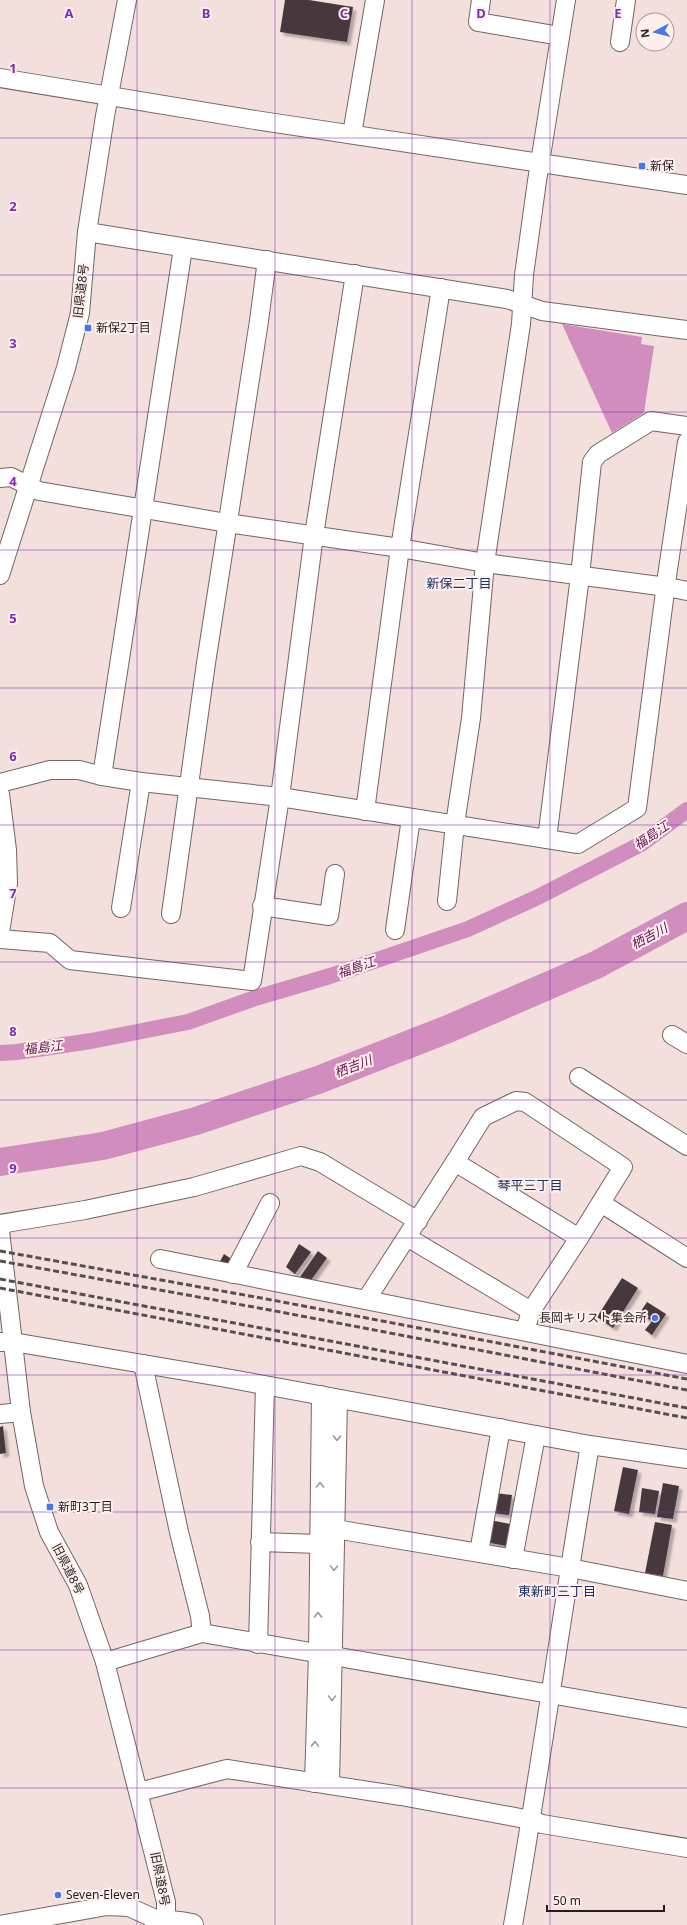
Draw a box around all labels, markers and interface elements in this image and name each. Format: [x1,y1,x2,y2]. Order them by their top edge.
text: A [65,4,74,22]
text: B [202,4,210,22]
text: C [340,4,348,22]
text: D [476,4,486,22]
text: E [614,4,622,22]
north arrow [635,12,675,52]
text: N [637,28,653,39]
text: 1 [9,59,17,77]
place label: 新保 [650,157,674,174]
marker: 新保 [637,161,647,171]
text: 2 [9,197,17,215]
street label: 旧県道8号 [69,263,92,319]
place label: 新保2丁目 [96,319,151,336]
marker: 新保2丁目 [83,323,93,333]
text: 3 [9,334,17,352]
text: 4 [9,472,17,490]
district label: 新保二丁目 [426,574,492,592]
text: 5 [9,609,17,627]
text: 6 [9,747,17,765]
water label: 福島江 [630,816,674,853]
text: 7 [9,884,17,902]
water label: 栖吉川 [628,918,672,953]
water label: 福島江 [335,951,379,982]
text: 8 [9,1022,17,1040]
water label: 福島江 [23,1035,65,1058]
water label: 栖吉川 [332,1050,376,1081]
text: 9 [9,1159,17,1177]
district label: 琴平三丁目 [497,1176,563,1194]
place label: 長岡キリスト集会所 [539,1309,647,1326]
marker: 長岡キリスト集会所 [650,1313,660,1323]
one-way arrow [333,1435,341,1441]
one-way arrow [316,1482,324,1488]
place label: 新町3丁目 [58,1498,113,1515]
marker: 新町3丁目 [45,1502,55,1512]
street label: 旧県道8号 [48,1540,88,1597]
one-way arrow [330,1565,339,1571]
district label: 東新町三丁目 [518,1582,596,1600]
one-way arrow [314,1612,322,1618]
one-way arrow [328,1695,336,1701]
one-way arrow [311,1741,319,1747]
street label: 旧県道8号 [147,1850,174,1907]
place label: Seven-Eleven [66,1886,140,1903]
scale bar [547,1887,664,1913]
marker: Seven-Eleven [53,1890,63,1900]
text: 50 m [553,1892,581,1909]

